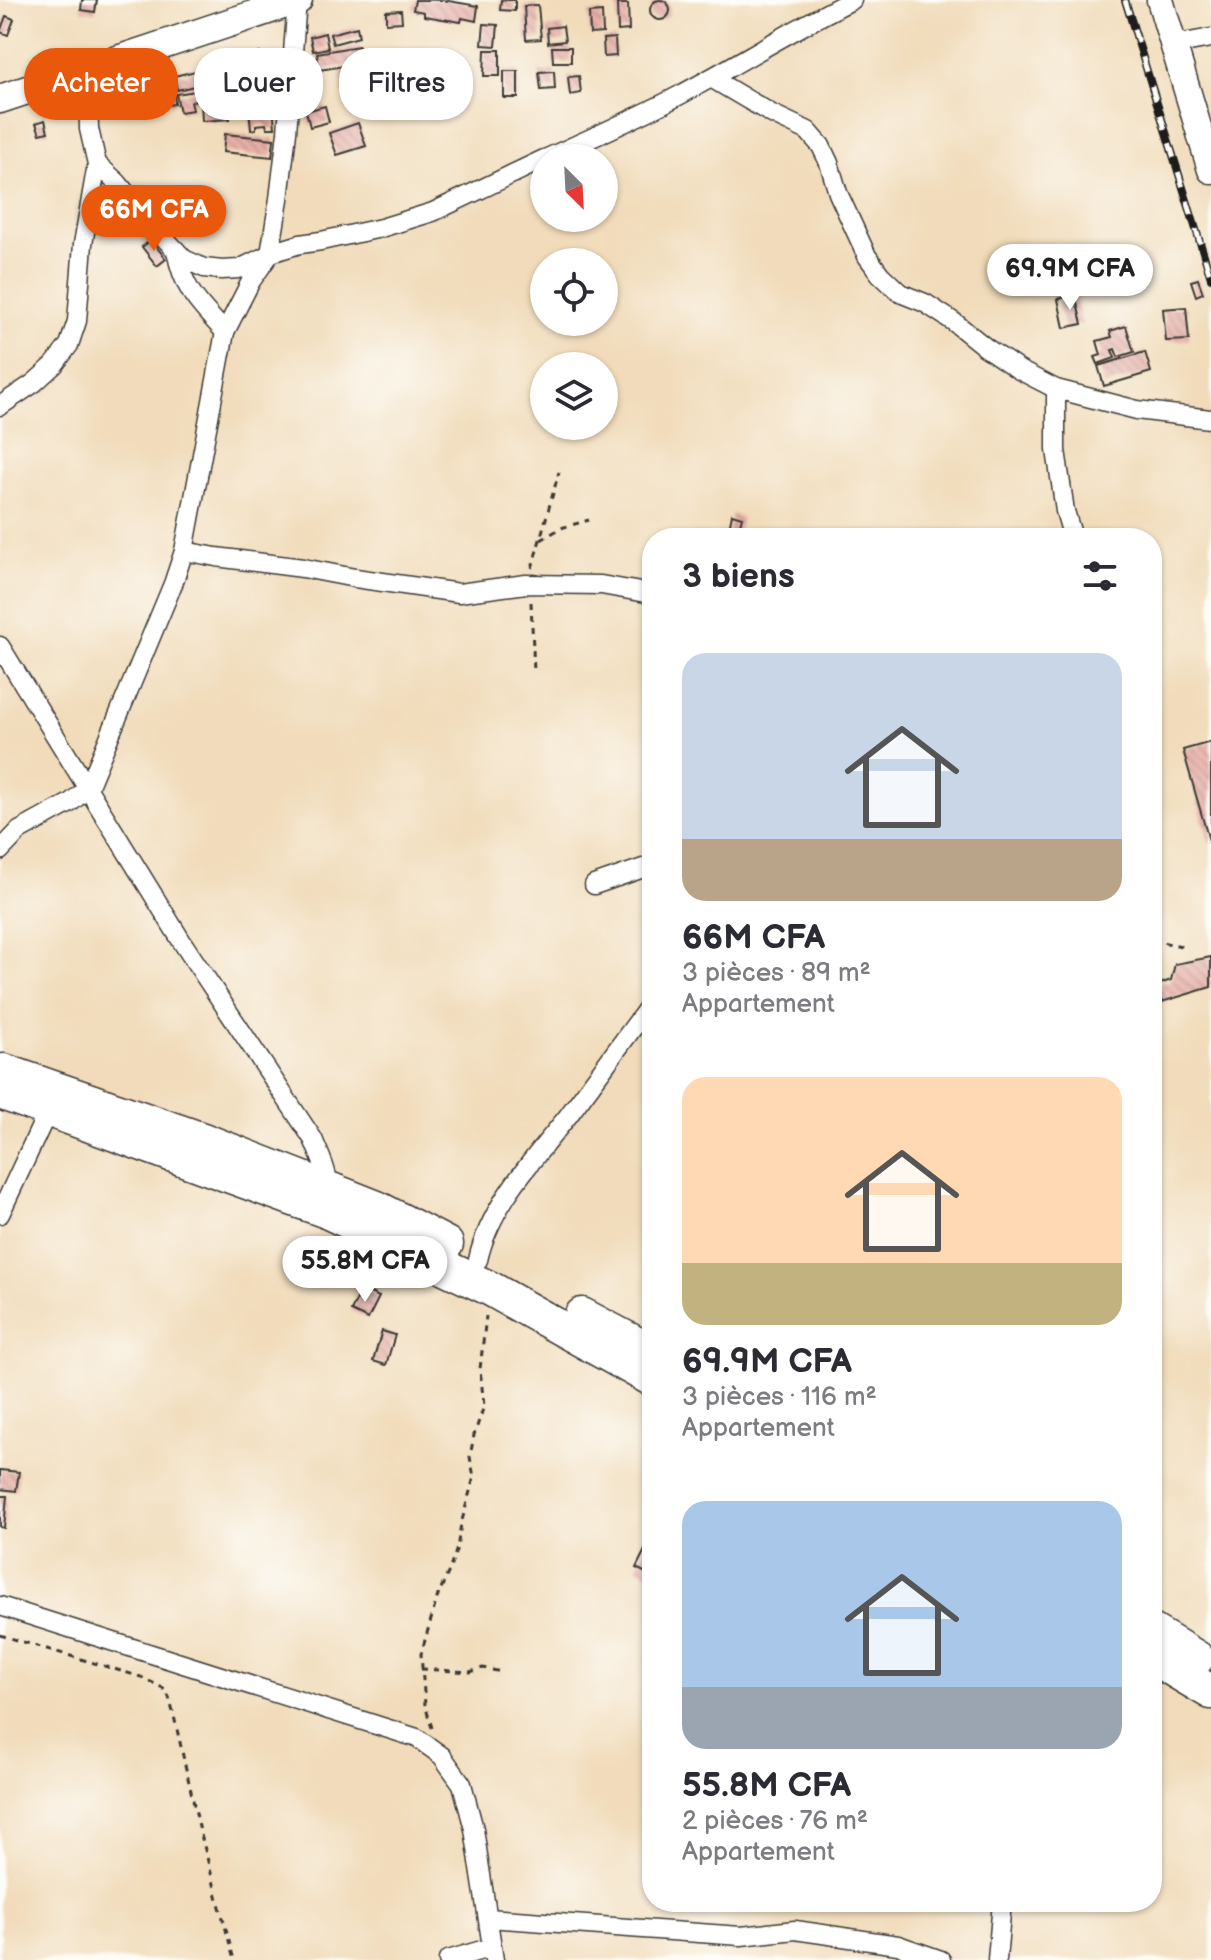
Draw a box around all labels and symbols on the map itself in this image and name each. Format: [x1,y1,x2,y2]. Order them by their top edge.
north arrow [530,144,618,232]
pin: 66M CFA [80,185,228,253]
pin: 69.9M CFA [978,244,1162,312]
pin: 55.8M CFA [273,1236,457,1304]

